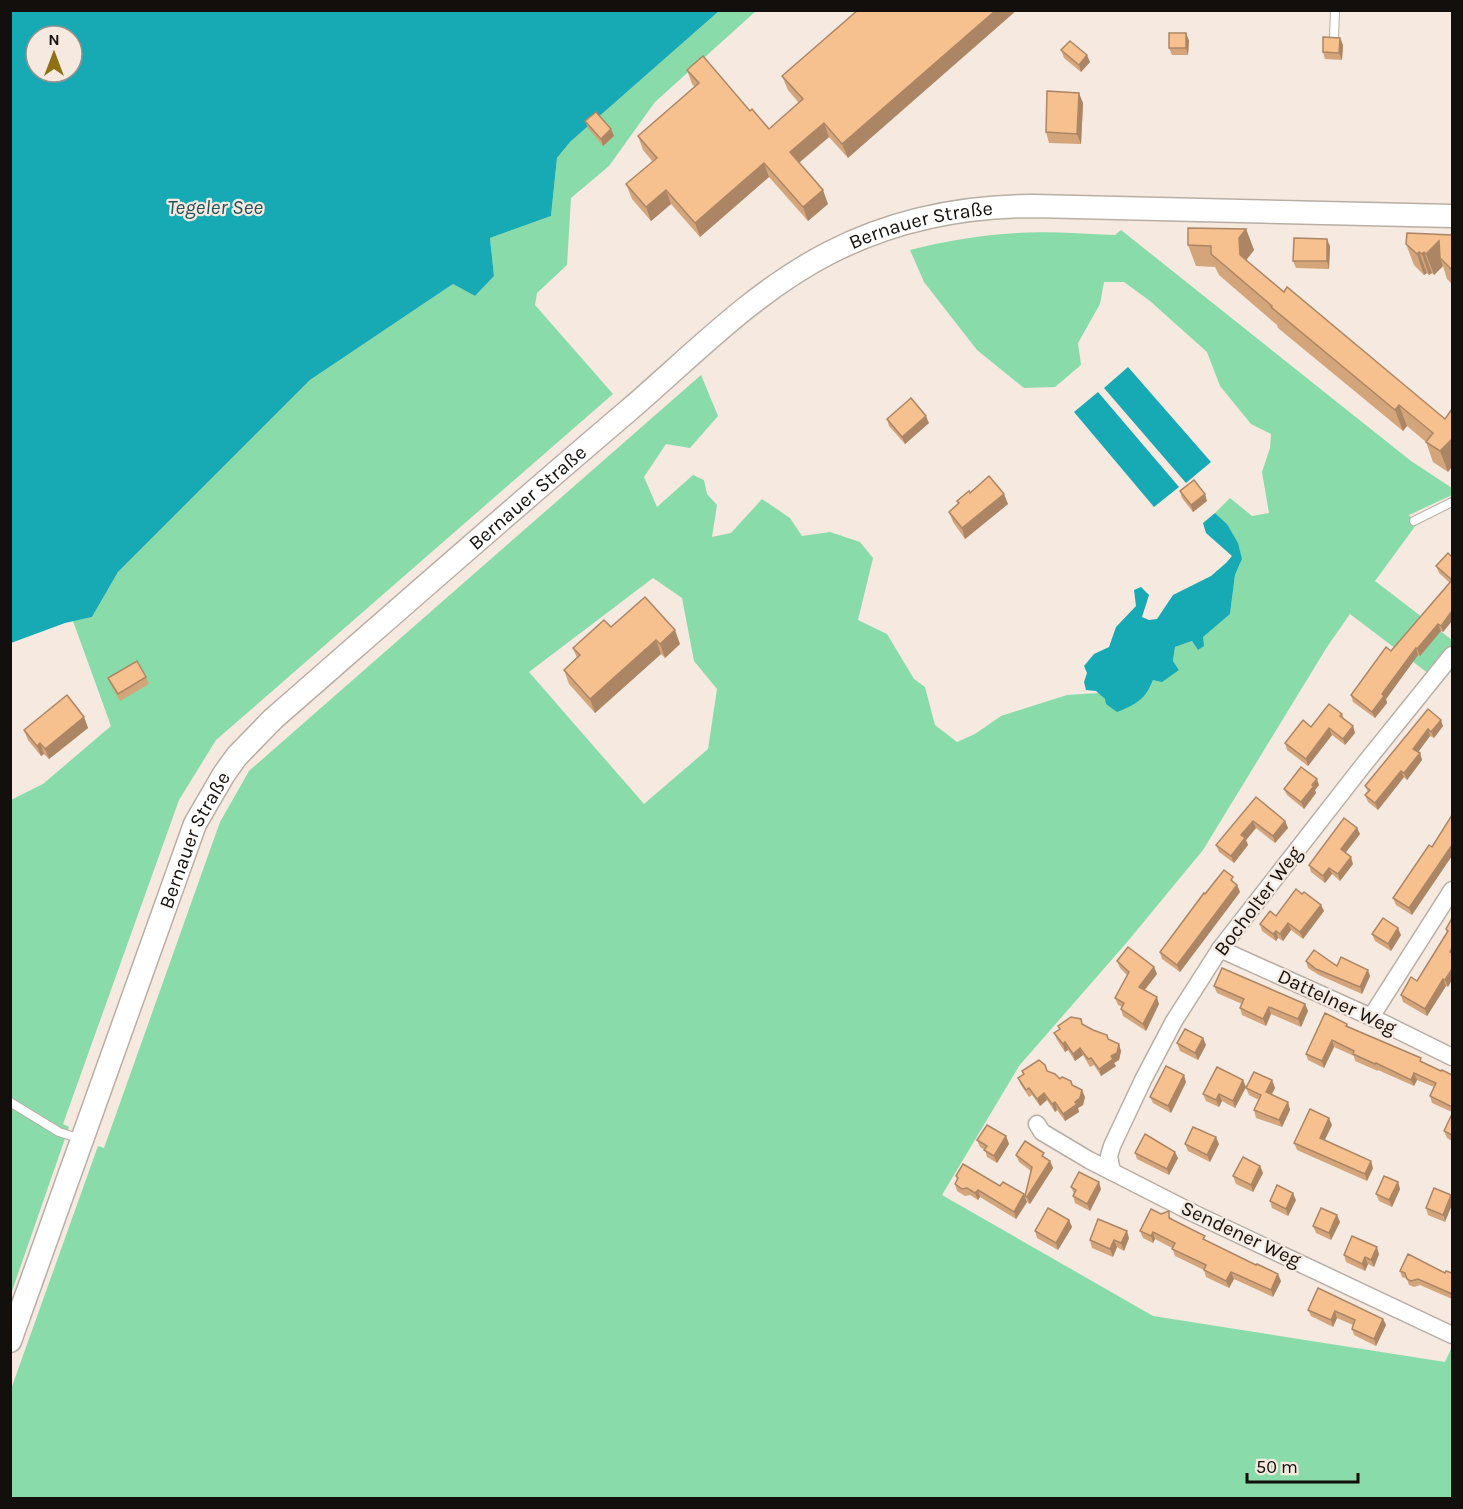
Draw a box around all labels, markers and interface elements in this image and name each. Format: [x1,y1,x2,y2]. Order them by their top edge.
north arrow [24,24,84,84]
text: N [48,30,60,49]
water label: Tegeler See [167,195,263,219]
street label: Bernauer Straße [845,196,994,254]
street label: Bernauer Straße [464,440,591,554]
street label: Bernauer Straße [154,767,234,912]
street label: Bocholter Weg [1209,842,1307,960]
street label: Dattelner Weg [1274,964,1400,1040]
street label: Sendener Weg [1177,1196,1305,1272]
scale bar [1247,1446,1358,1484]
text: 50 m [1256,1456,1298,1478]

